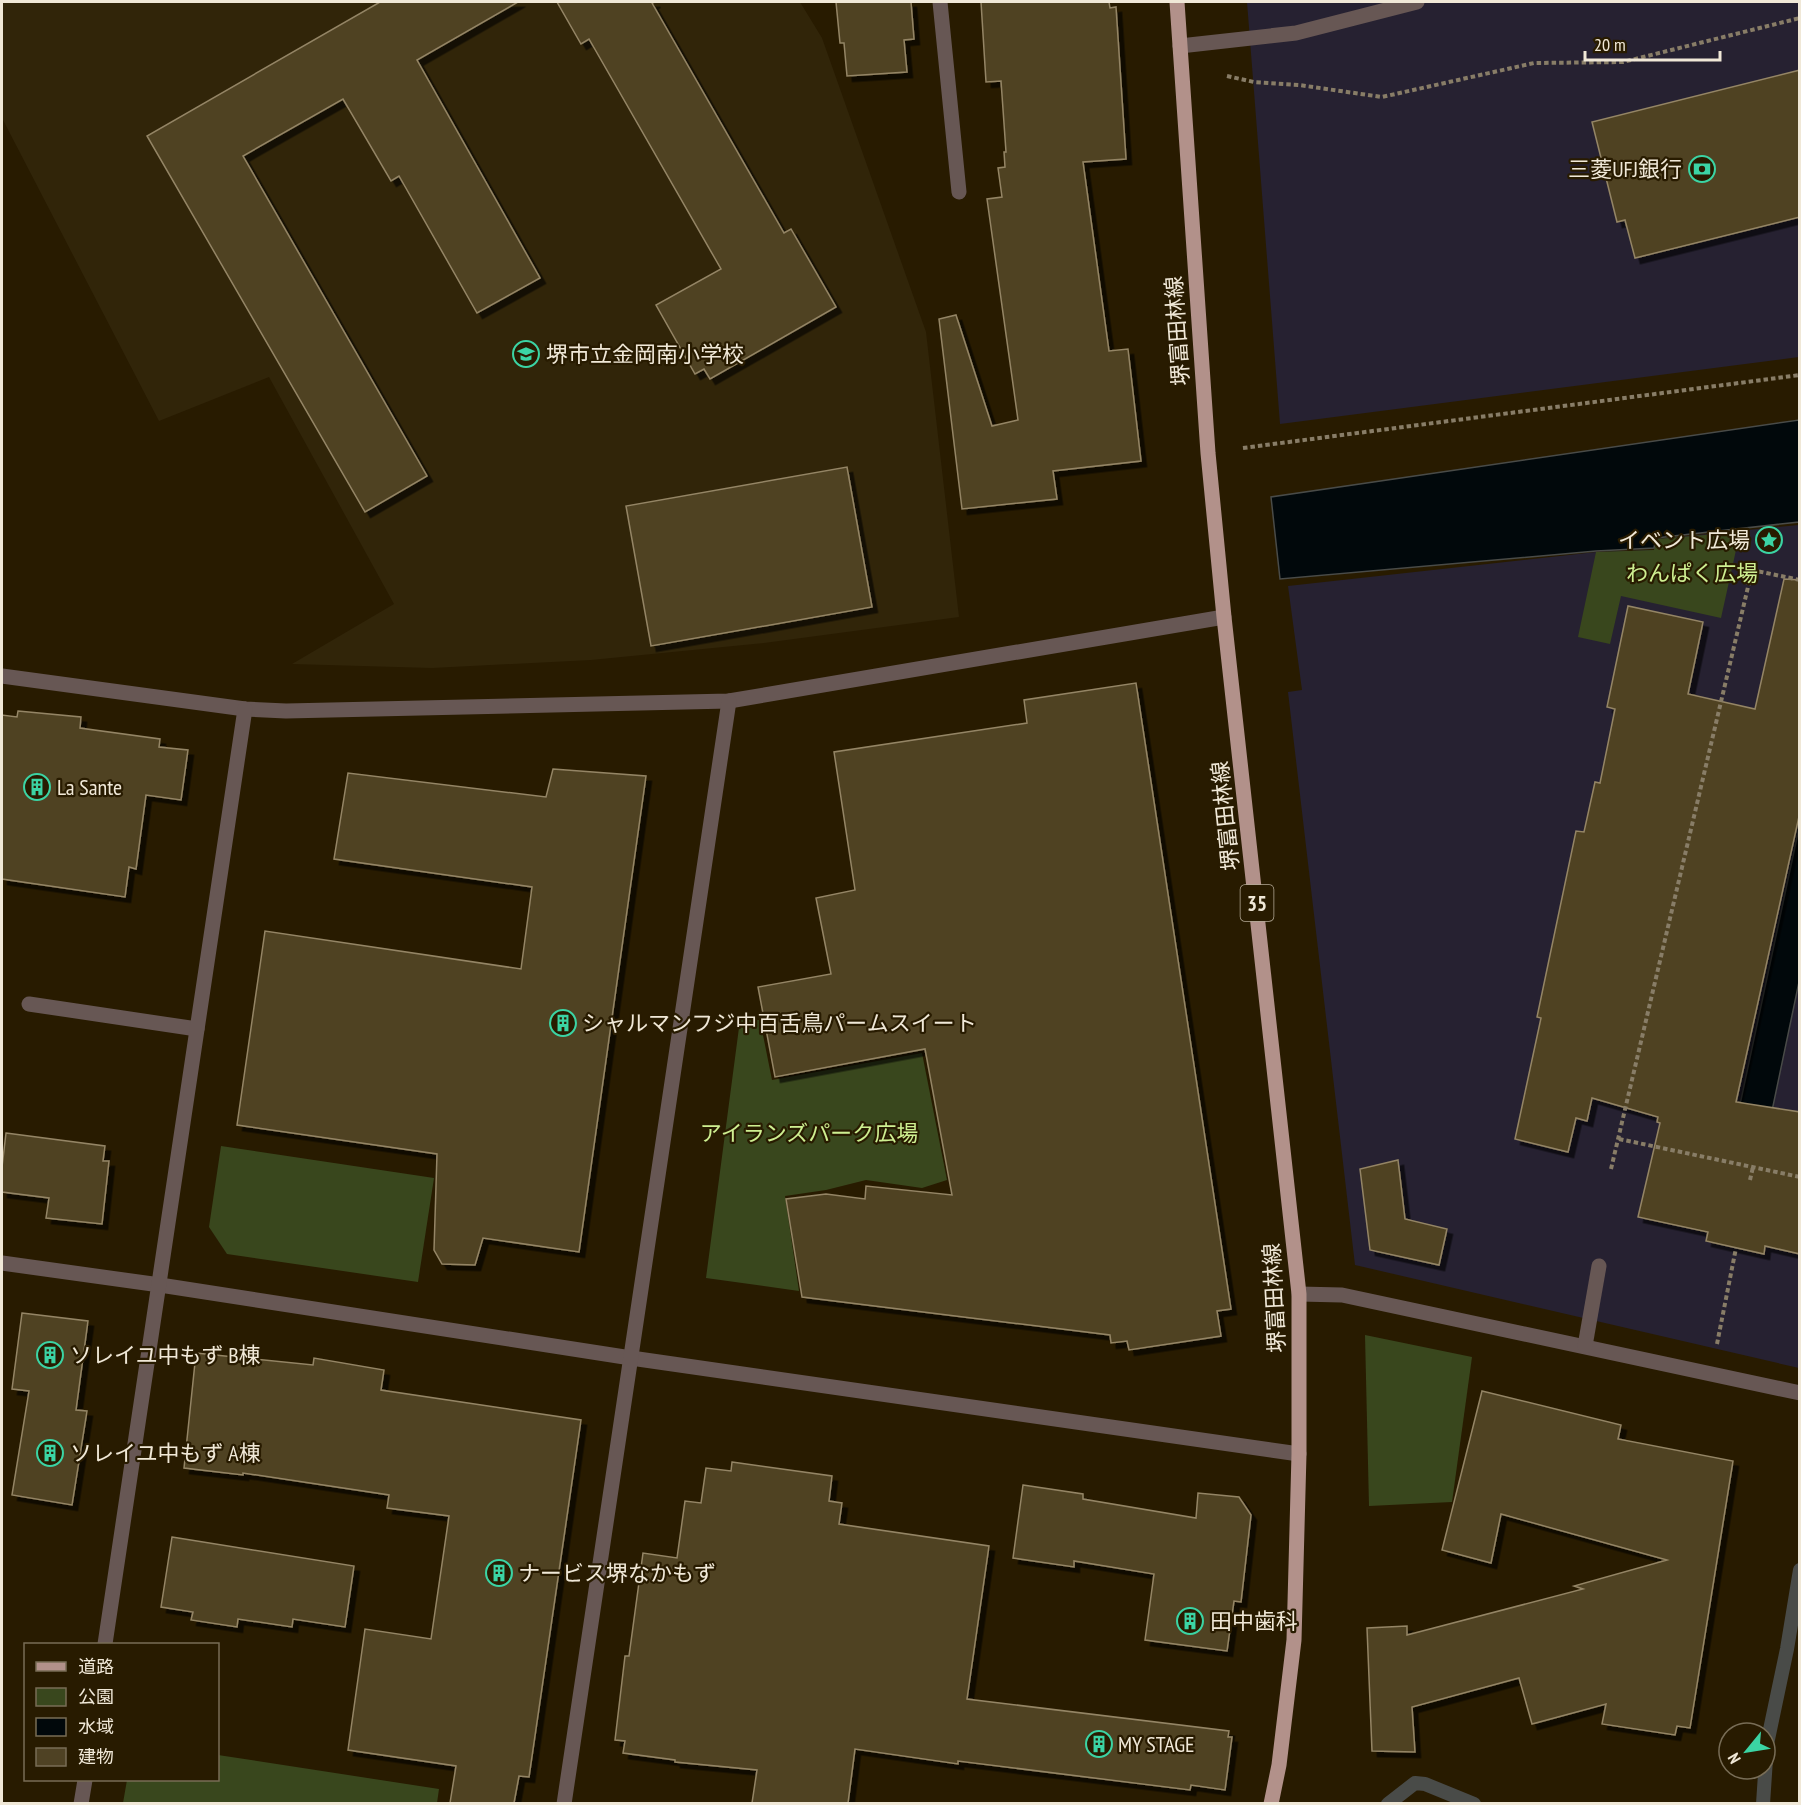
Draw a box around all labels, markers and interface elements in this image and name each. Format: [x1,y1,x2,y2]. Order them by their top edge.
scale bar [1585,24,1720,62]
text: 20 m [1594,33,1626,56]
bank icon: 三菱UFJ銀行 [1687,154,1717,184]
place label: 三菱UFJ銀行 [1568,155,1682,183]
street label: 堺富田林線 [1159,275,1195,387]
school or university icon: 堺市立金岡南小学校 [511,339,541,369]
place label: 堺市立金岡南小学校 [546,340,744,368]
place icon: イベント広場 [1754,525,1784,555]
place label: イベント広場 [1618,526,1750,554]
park label: わんぱく広場 [1626,559,1758,587]
street label: 堺富田林線 [1205,760,1245,872]
building icon: La Sante [22,772,52,802]
place label: La Sante [57,773,122,801]
road number: 35 [1240,885,1274,921]
building icon: シャルマンフジ中百舌鳥パームスイート [548,1008,578,1038]
place label: シャルマンフジ中百舌鳥パームスイート [582,1009,977,1037]
park label: アイランズパーク広場 [700,1119,918,1147]
street label: 堺富田林線 [1257,1242,1291,1354]
building icon: ソレイユ中もず B棟 [35,1340,65,1370]
place label: ソレイユ中もず B棟 [70,1341,261,1369]
building icon: ソレイユ中もず A棟 [35,1438,65,1468]
place label: ソレイユ中もず A棟 [70,1439,261,1467]
building icon: ナービス堺なかもず [484,1558,514,1588]
place label: ナービス堺なかもず [518,1559,716,1587]
building icon: 田中歯科 [1175,1606,1205,1636]
place label: 田中歯科 [1210,1607,1298,1635]
legend [24,1643,219,1781]
text: 道路 [78,1655,114,1678]
text: 公園 [78,1685,114,1708]
text: 水域 [78,1715,114,1738]
north arrow [1717,1721,1777,1781]
building icon: MY STAGE [1084,1729,1114,1759]
place label: MY STAGE [1118,1730,1195,1758]
text: 建物 [78,1745,114,1768]
text: N [1723,1750,1745,1767]

